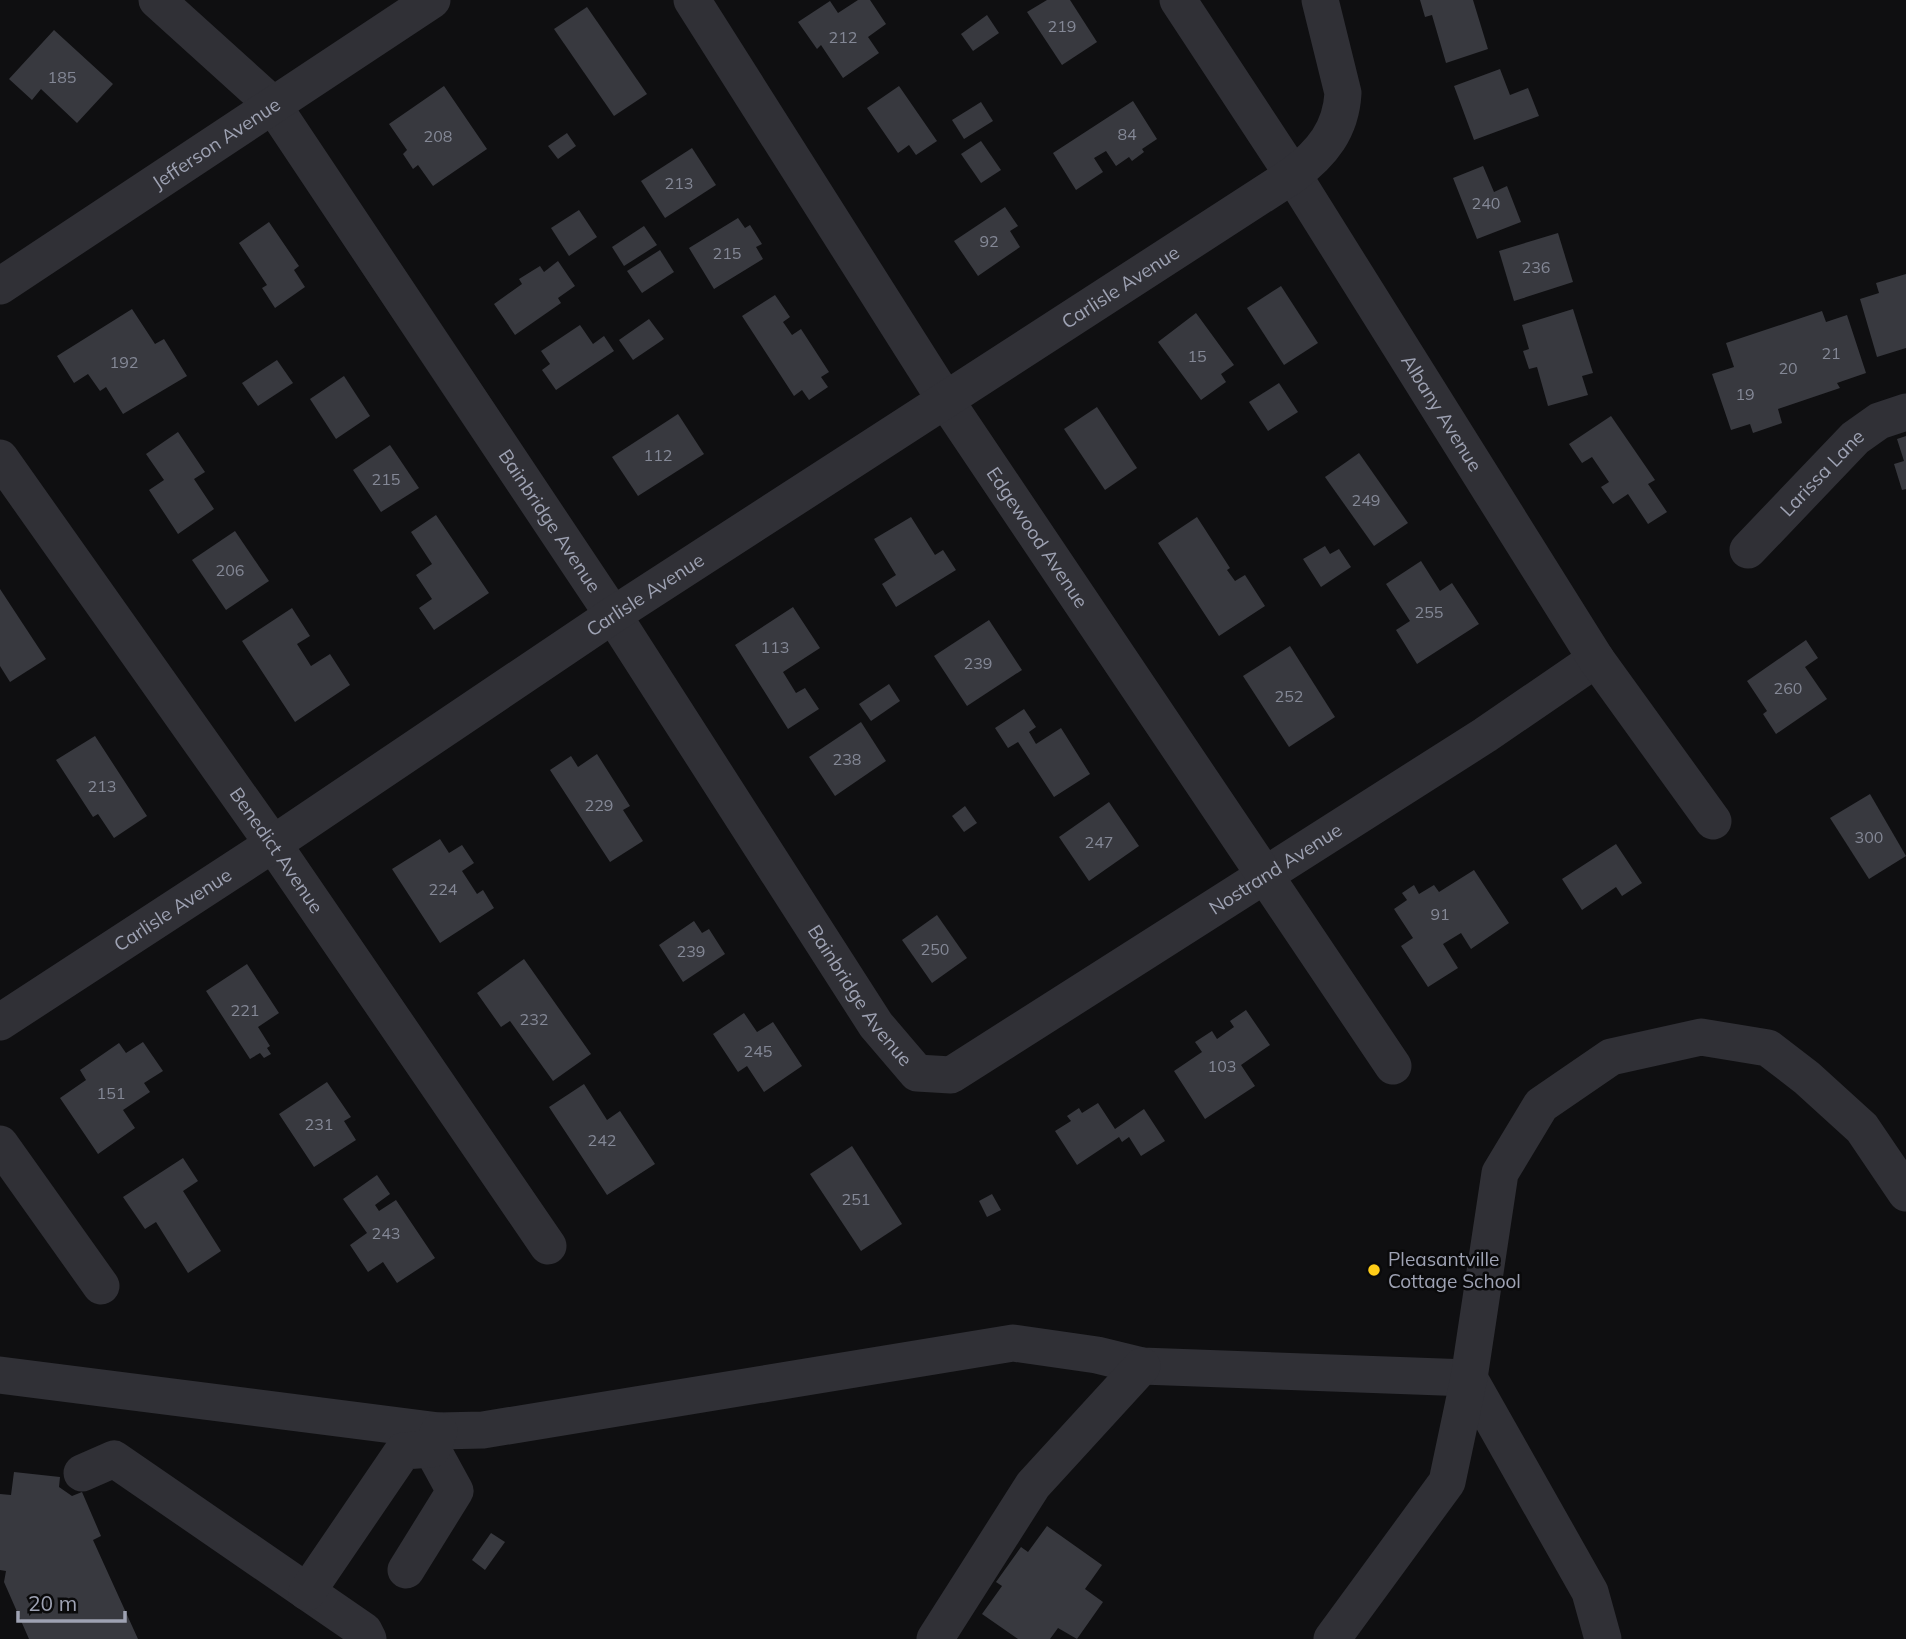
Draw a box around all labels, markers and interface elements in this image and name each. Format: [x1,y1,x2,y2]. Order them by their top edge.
house number: 219 [1048,16,1076,36]
house number: 212 [829,27,857,47]
house number: 185 [48,67,76,87]
street label: Jefferson Avenue [147,92,285,194]
house number: 84 [1117,124,1137,144]
house number: 208 [424,126,452,146]
house number: 213 [665,173,693,193]
house number: 240 [1472,193,1500,213]
house number: 92 [979,231,999,251]
street label: Carlisle Avenue [1057,240,1184,334]
house number: 215 [713,243,741,263]
house number: 236 [1522,257,1550,277]
house number: 21 [1821,343,1841,363]
house number: 15 [1187,346,1207,366]
street label: Albany Avenue [1396,350,1488,476]
house number: 192 [110,352,138,372]
house number: 20 [1778,358,1798,378]
house number: 19 [1735,384,1755,404]
street label: Larissa Lane [1775,424,1868,521]
street label: Bainbridge Avenue [494,444,606,597]
house number: 112 [644,445,672,465]
street label: Edgewood Avenue [982,462,1094,612]
house number: 215 [372,469,400,489]
house number: 249 [1352,490,1380,510]
street label: Carlisle Avenue [582,547,708,641]
house number: 206 [216,560,244,580]
house number: 255 [1415,602,1443,622]
house number: 113 [761,637,789,657]
house number: 239 [964,653,992,673]
house number: 260 [1774,678,1802,698]
house number: 252 [1275,686,1303,706]
house number: 238 [833,749,861,769]
house number: 213 [88,776,116,796]
street label: Benedict Avenue [225,783,329,918]
house number: 229 [585,795,613,815]
street label: Nostrand Avenue [1204,817,1346,920]
house number: 300 [1855,827,1883,847]
house number: 247 [1085,832,1113,852]
street label: Carlisle Avenue [109,862,236,957]
house number: 224 [429,879,458,899]
house number: 91 [1430,904,1450,924]
street label: Bainbridge Avenue [803,920,918,1071]
house number: 250 [921,939,949,959]
house number: 239 [677,941,705,961]
house number: 221 [231,1000,259,1020]
house number: 232 [520,1009,548,1029]
house number: 245 [744,1041,772,1061]
house number: 103 [1208,1056,1236,1076]
house number: 151 [97,1083,125,1103]
house number: 231 [305,1114,333,1134]
house number: 242 [588,1130,616,1150]
house number: 251 [842,1189,870,1209]
house number: 243 [372,1223,400,1243]
place label: Pleasantville Cottage School [1388,1247,1521,1293]
marker: Pleasantville Cottage School [1366,1262,1382,1278]
scale bar [18,1580,124,1624]
text: 20 m [28,1590,77,1616]

